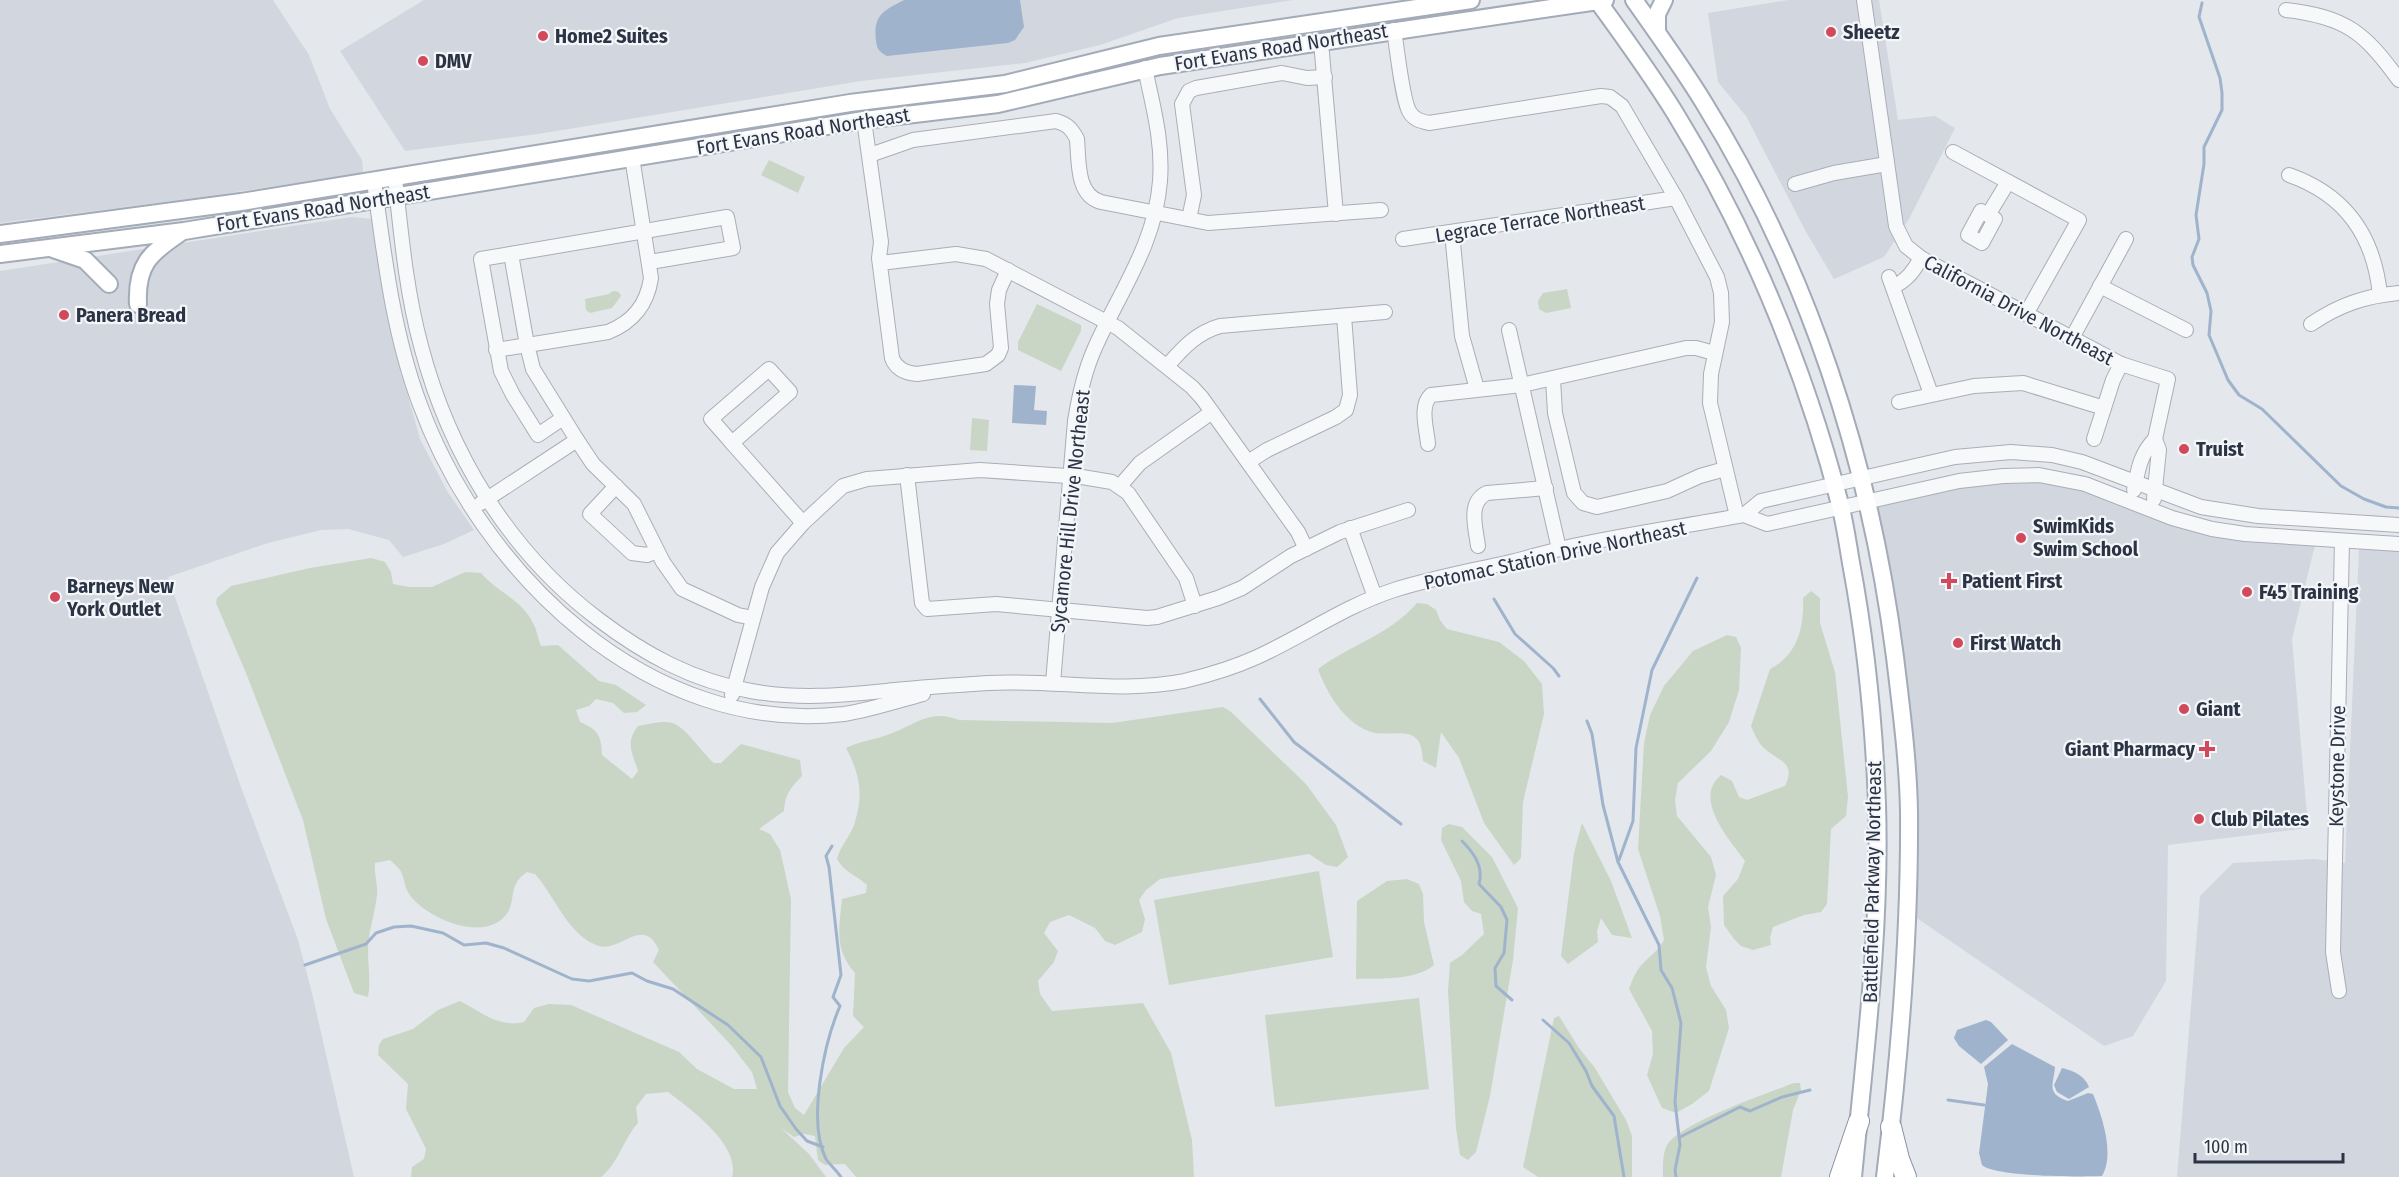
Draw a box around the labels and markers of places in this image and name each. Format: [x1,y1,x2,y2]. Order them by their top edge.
place label: Sheetz [1843,20,1900,44]
place label: Home2 Suites [555,24,668,48]
marker: Sheetz [1824,25,1838,39]
marker: Home2 Suites [536,29,550,43]
place label: DMV [435,49,472,73]
marker: DMV [416,54,430,68]
place label: Panera Bread [76,303,186,327]
marker: Panera Bread [57,308,71,322]
place label: Truist [2196,437,2245,461]
marker: Truist [2177,442,2191,456]
place label: SwimKids Swim School [2033,514,2139,561]
marker: SwimKids Swim School [2014,531,2028,545]
place label: Patient First [1962,569,2063,593]
marker: Patient First [1940,572,1958,590]
place label: Barneys New York Outlet [66,574,174,621]
place label: F45 Training [2259,580,2358,604]
marker: F45 Training [2240,585,2254,599]
marker: Barneys New York Outlet [48,590,62,604]
place label: First Watch [1970,631,2061,655]
marker: First Watch [1951,636,1965,650]
place label: Giant [2196,697,2241,721]
marker: Giant [2177,702,2191,716]
place label: Giant Pharmacy [2065,737,2195,761]
marker: Giant Pharmacy [2200,742,2214,756]
place label: Club Pilates [2211,807,2309,831]
marker: Club Pilates [2192,812,2206,826]

